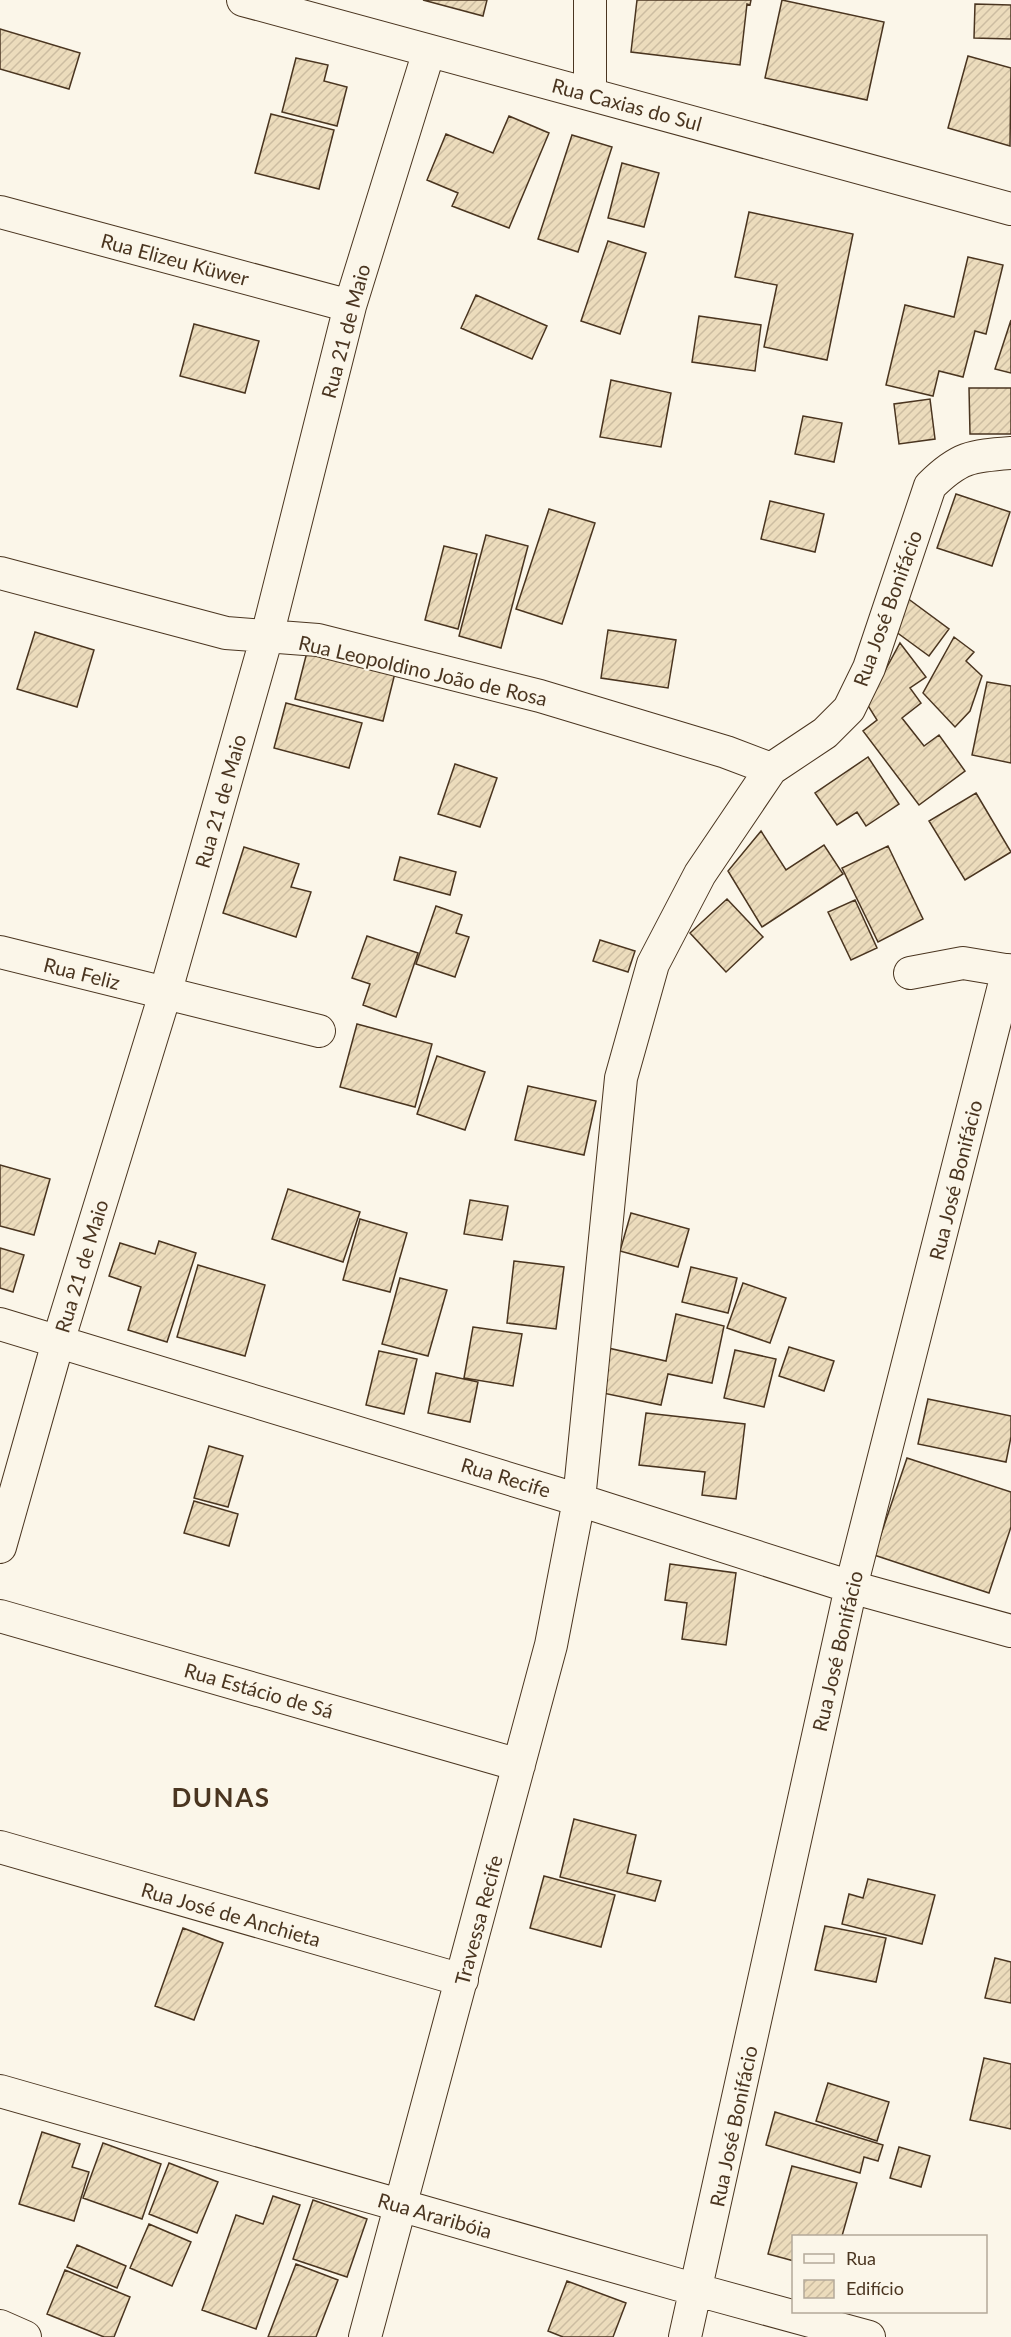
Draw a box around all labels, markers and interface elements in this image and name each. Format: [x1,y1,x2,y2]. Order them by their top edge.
street label: Rua Caxias do Sul [549,72,705,136]
street label: Rua Elizeu Küwer [98,228,252,290]
street label: Rua 21 de Maio [316,261,374,401]
street label: Rua José Bonifácio [848,527,926,689]
street label: Rua Leopoldino João de Rosa [296,630,550,710]
street label: Rua 21 de Maio [189,731,251,871]
street label: Rua Feliz [41,952,123,994]
street label: Rua José Bonifácio [923,1097,987,1263]
street label: Rua 21 de Maio [49,1197,113,1335]
street label: Rua Recife [458,1452,554,1502]
street label: Rua José Bonifácio [807,1568,867,1734]
street label: Rua Estácio de Sá [182,1657,336,1723]
district label: DUNAS [172,1781,270,1813]
street label: Travessa Recife [449,1852,507,1988]
street label: Rua José de Anchieta [139,1877,323,1951]
street label: Rua José Bonifácio [704,2043,762,2209]
street label: Rua Araribóia [375,2187,495,2243]
legend [792,2235,987,2313]
text: Rua [846,2247,876,2269]
text: Edifício [846,2277,904,2299]

